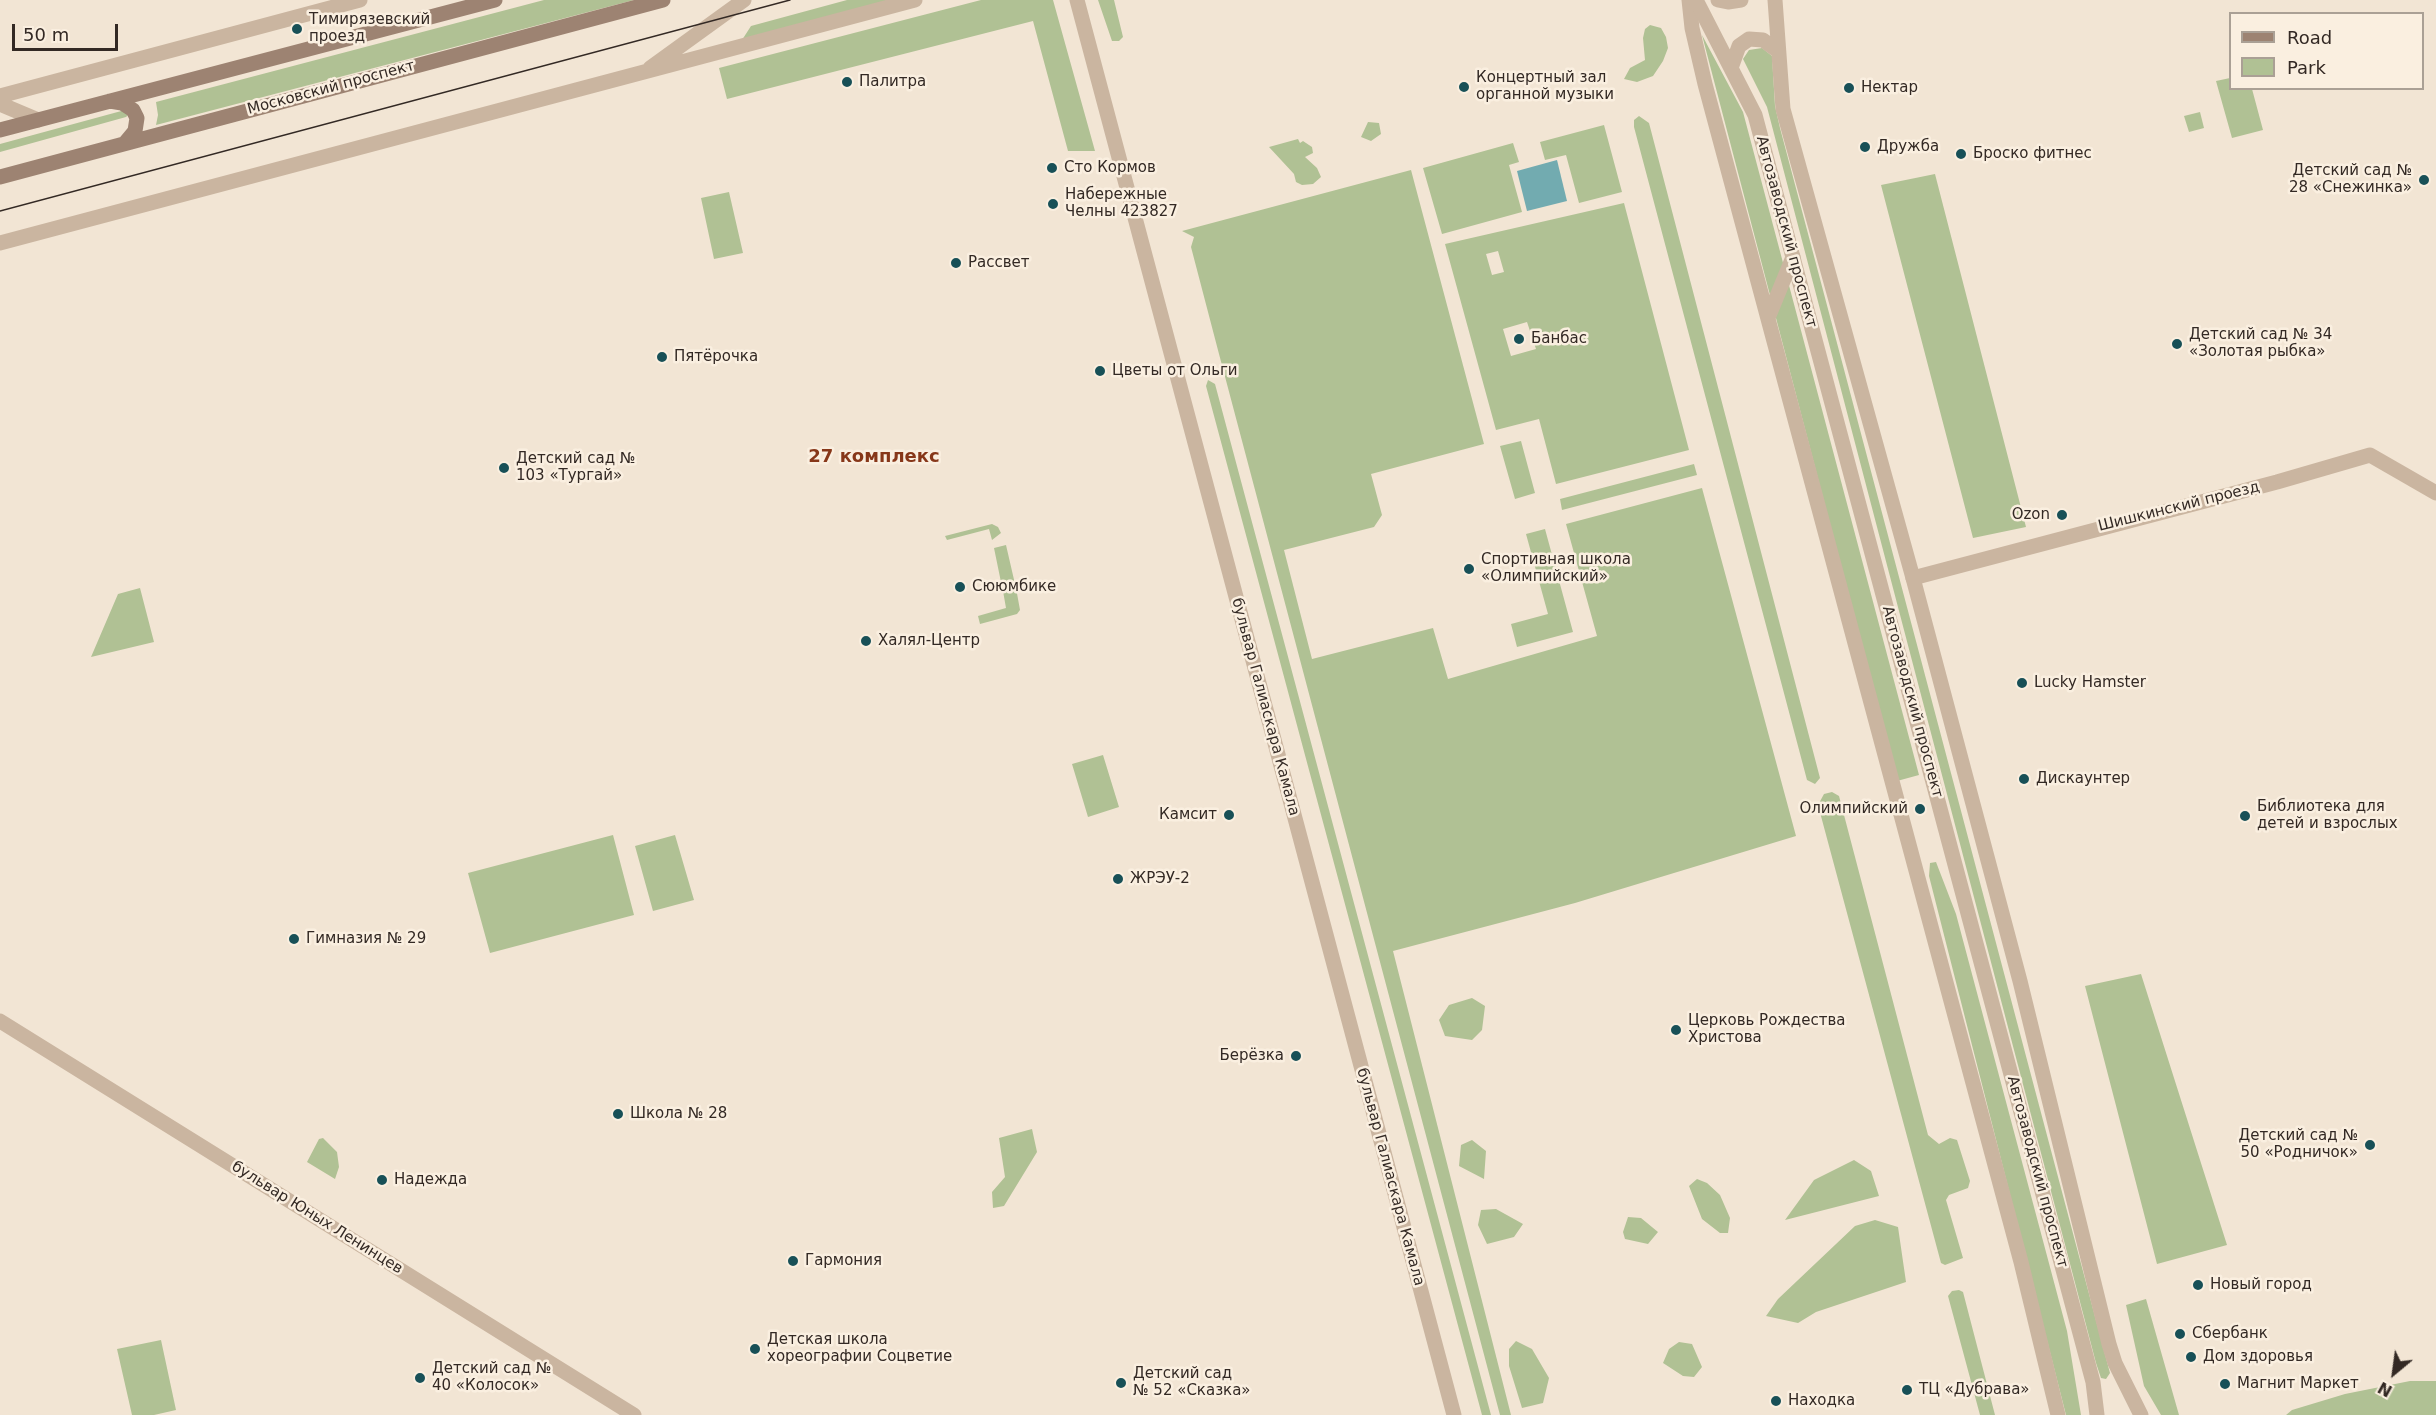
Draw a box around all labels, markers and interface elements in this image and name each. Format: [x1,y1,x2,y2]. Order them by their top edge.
place label: Тимирязевский проезд [309,11,430,46]
scale bar [15,12,122,50]
legend [2229,12,2424,90]
marker: Тимирязевский проезд [290,22,304,36]
text: 50 m [23,24,69,45]
text: Road [2287,27,2332,48]
street label: Московский проспект [245,57,417,119]
text: Park [2287,57,2326,78]
place label: Концертный зал органной музыки [1476,69,1614,104]
place label: Палитра [859,73,926,91]
marker: Палитра [840,75,854,89]
place label: Нектар [1861,79,1918,97]
marker: Концертный зал органной музыки [1457,80,1471,94]
marker: Нектар [1842,81,1856,95]
street label: Автозаводский проспект [1752,134,1820,330]
place label: Дружба [1877,138,1939,156]
marker: Дружба [1858,140,1872,154]
place label: Броско фитнес [1973,145,2092,163]
marker: Броско фитнес [1954,147,1968,161]
place label: Сто Кормов [1064,159,1156,177]
marker: Сто Кормов [1045,161,1059,175]
place label: Детский сад № 28 «Снежинка» [2289,162,2412,197]
marker: Детский сад № 28 «Снежинка» [2417,173,2431,187]
place label: Набережные Челны 423827 [1065,186,1178,221]
marker: Набережные Челны 423827 [1046,197,1060,211]
place label: Рассвет [968,254,1030,272]
marker: Рассвет [949,256,963,270]
place label: Детский сад № 34 «Золотая рыбка» [2189,326,2332,361]
place label: Банбас [1531,330,1587,348]
marker: Банбас [1512,332,1526,346]
marker: Детский сад № 34 «Золотая рыбка» [2170,337,2184,351]
place label: Пятёрочка [674,348,758,366]
marker: Пятёрочка [655,350,669,364]
place label: Цветы от Ольги [1112,362,1238,380]
marker: Цветы от Ольги [1093,364,1107,378]
district label: 27 комплекс [808,446,940,468]
place label: Детский сад № 103 «Тургай» [516,450,635,485]
marker: Детский сад № 103 «Тургай» [497,461,511,475]
street label: Шишкинский проезд [2096,478,2262,536]
place label: Ozon [2012,506,2050,524]
marker: Ozon [2055,508,2069,522]
place label: Спортивная школа «Олимпийский» [1481,551,1631,586]
marker: Спортивная школа «Олимпийский» [1462,562,1476,576]
place label: Сююмбике [972,578,1056,596]
marker: Сююмбике [953,580,967,594]
street label: бульвар Галиаскара Камала [1227,596,1303,818]
street label: Автозаводский проспект [1878,604,1946,800]
place label: Халял-Центр [878,632,980,650]
marker: Халял-Центр [859,634,873,648]
place label: Lucky Hamster [2034,674,2146,692]
marker: Lucky Hamster [2015,676,2029,690]
place label: Дискаунтер [2036,770,2130,788]
marker: Дискаунтер [2017,772,2031,786]
place label: Библиотека для детей и взрослых [2257,798,2398,833]
place label: Олимпийский [1799,800,1908,818]
marker: Олимпийский [1913,802,1927,816]
place label: Камсит [1159,806,1217,824]
marker: Камсит [1222,808,1236,822]
marker: Библиотека для детей и взрослых [2238,809,2252,823]
place label: ЖРЭУ-2 [1130,870,1190,888]
marker: ЖРЭУ-2 [1111,872,1125,886]
place label: Гимназия № 29 [306,930,426,948]
marker: Гимназия № 29 [287,932,301,946]
place label: Церковь Рождества Христова [1688,1012,1845,1047]
marker: Церковь Рождества Христова [1669,1023,1683,1037]
place label: Берёзка [1220,1047,1284,1065]
marker: Берёзка [1289,1049,1303,1063]
street label: бульвар Галиаскара Камала [1352,1066,1428,1288]
street label: Автозаводский проспект [2003,1074,2071,1270]
place label: Школа № 28 [630,1105,727,1123]
marker: Школа № 28 [611,1107,625,1121]
place label: Детский сад № 50 «Родничок» [2239,1127,2358,1162]
marker: Детский сад № 50 «Родничок» [2363,1138,2377,1152]
street label: бульвар Юных Ленинцев [228,1158,406,1278]
place label: Надежда [394,1171,467,1189]
marker: Надежда [375,1173,389,1187]
place label: Гармония [805,1252,882,1270]
marker: Гармония [786,1254,800,1268]
place label: Новый город [2210,1276,2312,1294]
marker: Новый город [2191,1278,2205,1292]
place label: Сбербанк [2192,1325,2268,1343]
marker: Сбербанк [2173,1327,2187,1341]
place label: Детская школа хореографии Соцветие [767,1331,952,1366]
marker: Детская школа хореографии Соцветие [748,1342,762,1356]
north arrow [2364,1343,2424,1403]
place label: Дом здоровья [2203,1348,2313,1366]
marker: Дом здоровья [2184,1350,2198,1364]
place label: Детский сад № 40 «Колосок» [432,1360,551,1395]
place label: Детский сад № 52 «Сказка» [1133,1365,1251,1400]
marker: Детский сад № 40 «Колосок» [413,1371,427,1385]
place label: Магнит Маркет [2237,1375,2359,1393]
marker: Детский сад № 52 «Сказка» [1114,1376,1128,1390]
marker: Магнит Маркет [2218,1377,2232,1391]
text: N [2375,1378,2395,1401]
place label: ТЦ «Дубрава» [1919,1381,2030,1399]
marker: ТЦ «Дубрава» [1900,1383,1914,1397]
place label: Находка [1788,1392,1855,1410]
marker: Находка [1769,1394,1783,1408]

